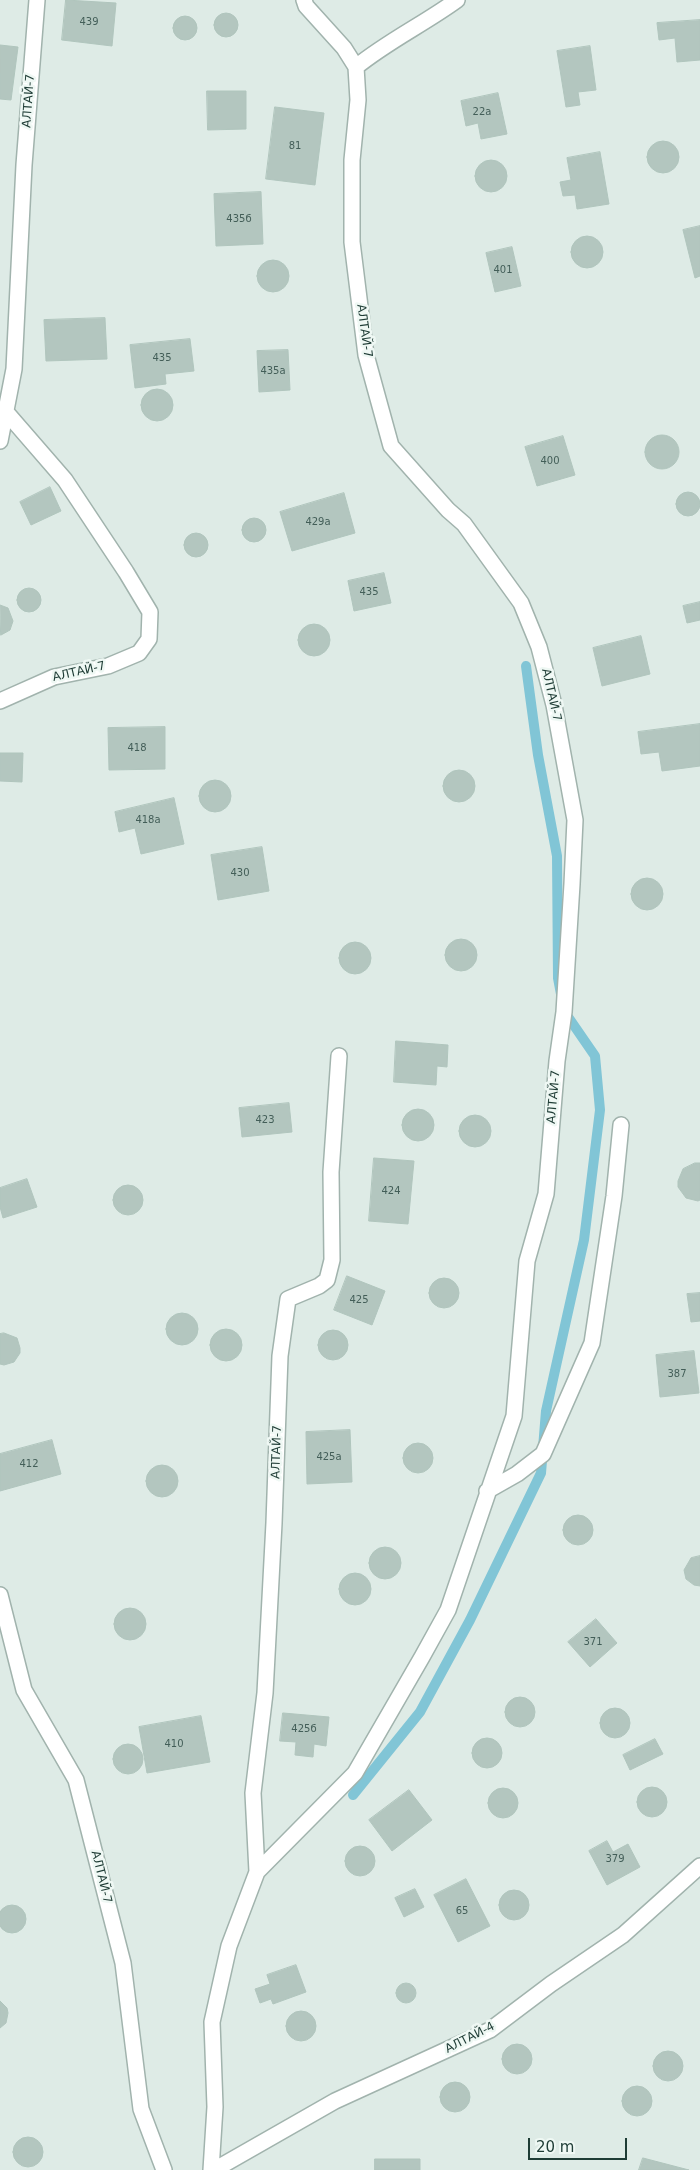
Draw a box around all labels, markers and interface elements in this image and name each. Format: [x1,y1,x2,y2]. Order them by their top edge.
house number: 439 [79,16,99,28]
street label: АЛТАЙ-7 [20,74,38,128]
house number: 22а [473,106,491,118]
house number: 81 [289,140,301,152]
house number: 435б [226,213,252,225]
house number: 401 [493,264,513,276]
street label: АЛТАЙ-7 [353,303,375,359]
house number: 435 [152,352,172,364]
house number: 435а [260,365,286,377]
house number: 400 [540,455,560,467]
house number: 429а [305,516,331,528]
house number: 435 [359,586,379,598]
street label: АЛТАЙ-7 [51,659,107,685]
street label: АЛТАЙ-7 [538,667,564,723]
house number: 418 [127,742,147,754]
house number: 418а [135,814,161,826]
house number: 430 [230,867,250,879]
street label: АЛТАЙ-7 [544,1070,564,1124]
house number: 423 [255,1114,275,1126]
house number: 424 [381,1185,401,1197]
house number: 425 [349,1294,369,1306]
house number: 387 [667,1368,687,1380]
street label: АЛТАЙ-7 [269,1425,285,1479]
house number: 425а [316,1451,342,1463]
house number: 412 [19,1458,39,1470]
house number: 371 [583,1636,603,1648]
house number: 425б [291,1723,317,1735]
house number: 410 [164,1738,184,1750]
street label: АЛТАЙ-7 [88,1849,114,1905]
house number: 379 [605,1853,625,1865]
house number: 65 [456,1905,468,1917]
street label: АЛТАЙ-4 [443,2019,497,2057]
scale bar [530,2128,629,2160]
text: 20 m [536,2138,574,2156]

